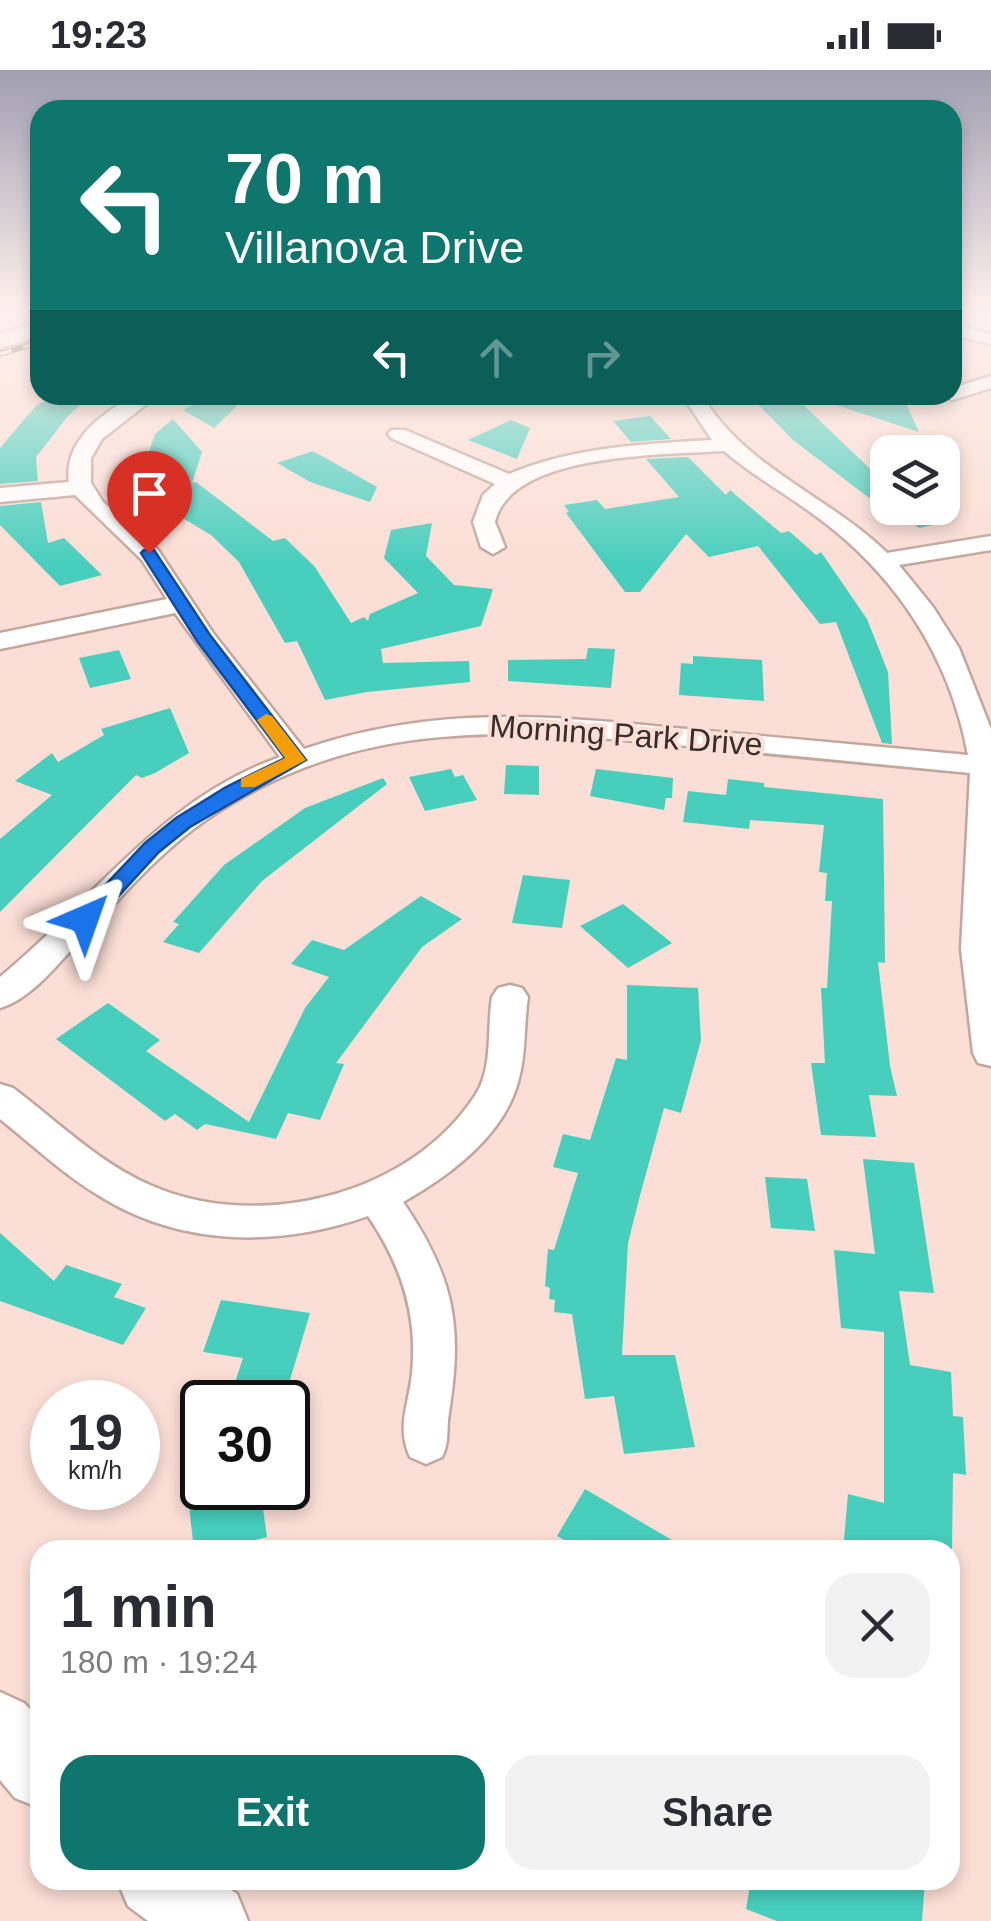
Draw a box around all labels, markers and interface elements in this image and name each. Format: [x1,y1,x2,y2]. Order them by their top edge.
text: 19:23 [50,14,147,56]
icon: left [60,140,190,270]
text: 70 m [225,140,385,218]
text: Villanova Drive [225,222,524,273]
icon: left [364,330,419,385]
icon: ahead [469,330,524,385]
icon: right [574,330,629,385]
map controls [870,435,960,525]
button: layers [870,435,960,525]
pin [107,451,192,554]
icon: arrive [122,466,177,521]
street label: Morning Park Drive [488,707,764,763]
position arrow [33,867,137,971]
speed limit sign: 30 [180,1380,310,1510]
text: 19 [67,1405,123,1461]
text: km/h [68,1456,122,1484]
text: 1 min [60,1573,217,1640]
button: close [825,1573,930,1678]
text: 180 m · 19:24 [60,1644,257,1680]
button: Exit [60,1755,485,1870]
button: Share [505,1755,930,1870]

